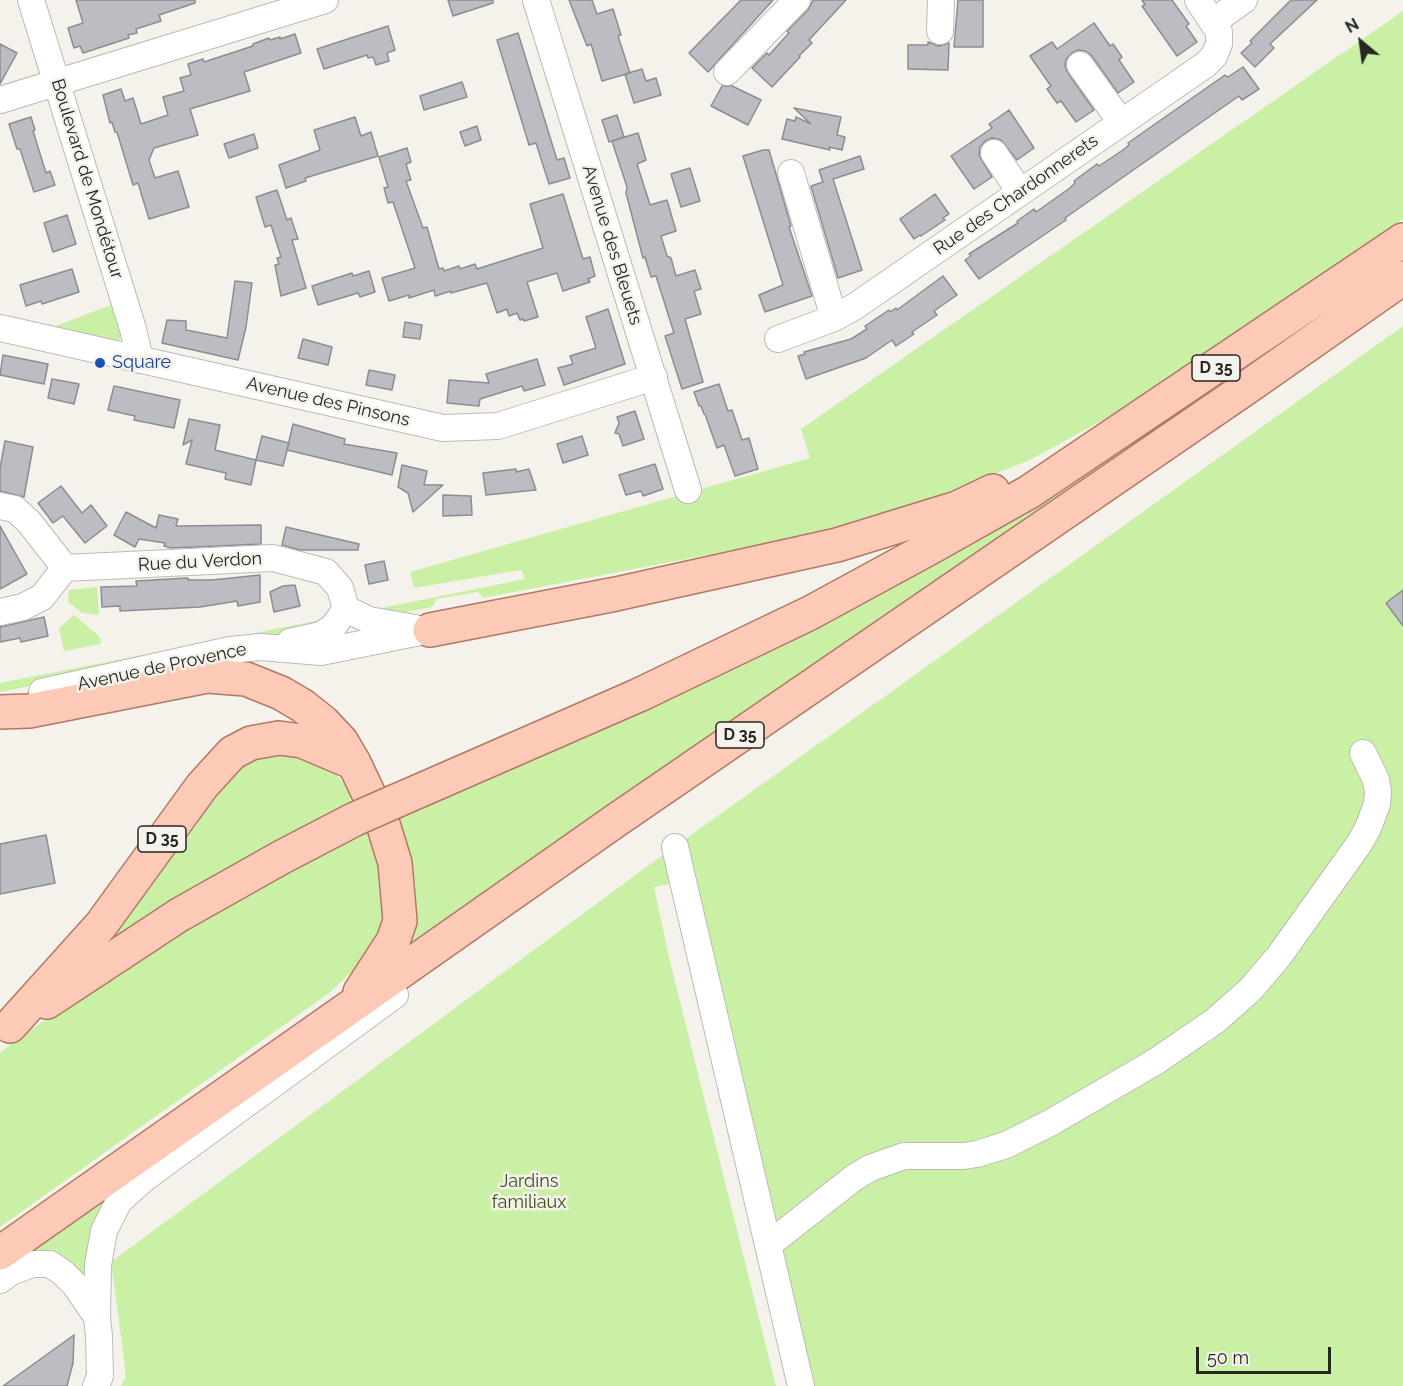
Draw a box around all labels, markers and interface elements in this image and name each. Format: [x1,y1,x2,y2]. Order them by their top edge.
north arrow [1331,12,1391,72]
text: N [1342,15,1362,37]
street label: Boulevard de Mondétour [46,76,128,282]
street label: Rue des Chardonnerets [930,130,1102,260]
street label: Avenue des Bleuets [577,162,647,328]
place label: Square [112,352,171,374]
road number: D 35 [1192,355,1240,381]
marker: Square [93,356,107,370]
street label: Avenue des Pinsons [244,373,412,431]
street label: Rue du Verdon [138,548,262,576]
street label: Avenue de Provence [75,639,249,695]
road number: D 35 [716,722,764,748]
road number: D 35 [138,826,186,852]
park label: Jardins familiaux [492,1171,566,1214]
scale bar [1199,1335,1334,1373]
text: 50 m [1207,1347,1249,1368]

